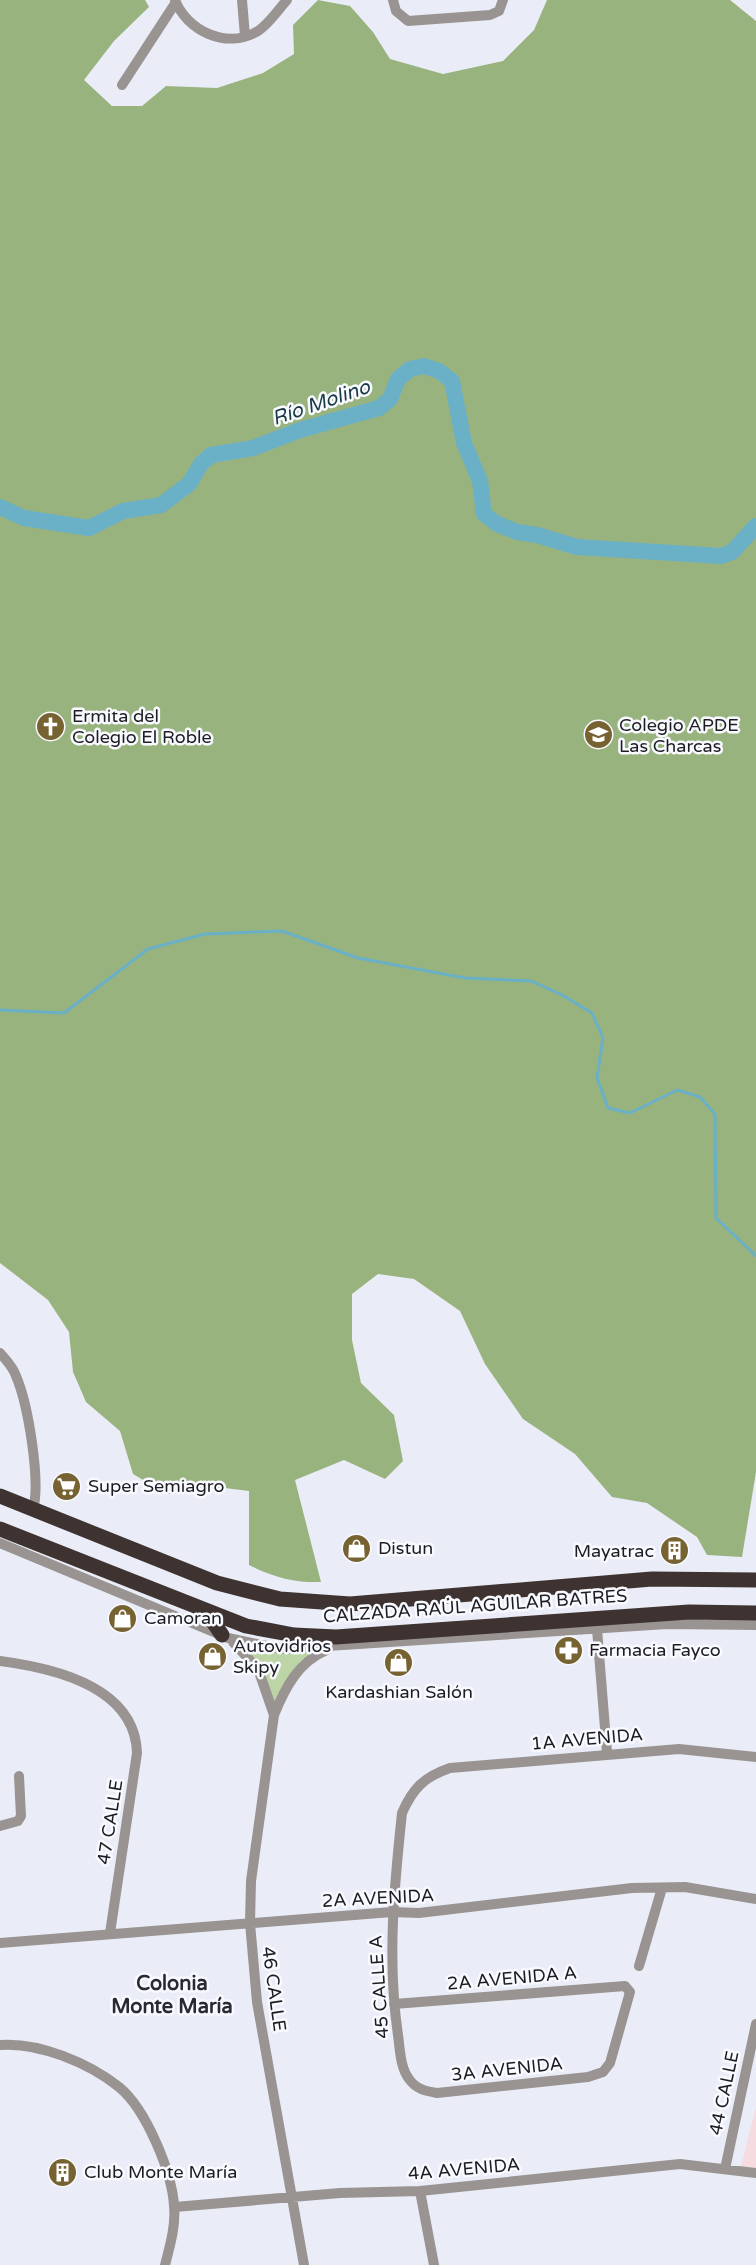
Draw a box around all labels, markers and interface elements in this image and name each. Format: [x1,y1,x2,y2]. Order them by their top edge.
water label: Río Molino [269,375,374,431]
place label: Ermita del Colegio El Roble [72,705,212,748]
church icon: Ermita del Colegio El Roble [35,710,67,742]
place label: Colegio APDE Las Charcas [619,714,739,757]
school or university icon: Colegio APDE Las Charcas [582,719,614,751]
supermarket icon: Super Semiagro [51,1470,83,1502]
place label: Super Semiagro [88,1475,224,1497]
shop icon: Distun [341,1532,373,1564]
building icon: Mayatrac [659,1535,691,1567]
place label: Distun [378,1537,433,1559]
place label: Mayatrac [574,1540,654,1562]
street label: CALZADA RAÚL AGUILAR BATRES [322,1584,628,1628]
shop icon: Camoran [107,1602,139,1634]
place label: Camoran [144,1607,222,1629]
pharmacy icon: Farmacia Fayco [552,1634,584,1666]
place label: Autovidrios Skipy [233,1635,331,1678]
place label: Farmacia Fayco [589,1639,721,1661]
shop icon: Autovidrios Skipy [196,1640,228,1672]
shop icon: Kardashian Salón [383,1647,415,1679]
place label: Kardashian Salón [325,1681,473,1703]
street label: 1A AVENIDA [530,1723,644,1755]
street label: 47 CALLE [92,1778,128,1866]
street label: 2A AVENIDA [321,1884,435,1912]
street label: 45 CALLE A [364,1935,394,2039]
street label: 46 CALLE [257,1945,291,2033]
street label: 2A AVENIDA A [446,1961,578,1995]
district label: Colonia Monte María [111,1972,233,2019]
street label: 44 CALLE [704,2049,744,2137]
street label: 3A AVENIDA [450,2052,564,2086]
street label: 4A AVENIDA [407,2153,521,2185]
building icon: Club Monte María [47,2156,79,2188]
place label: Club Monte María [84,2161,237,2183]

